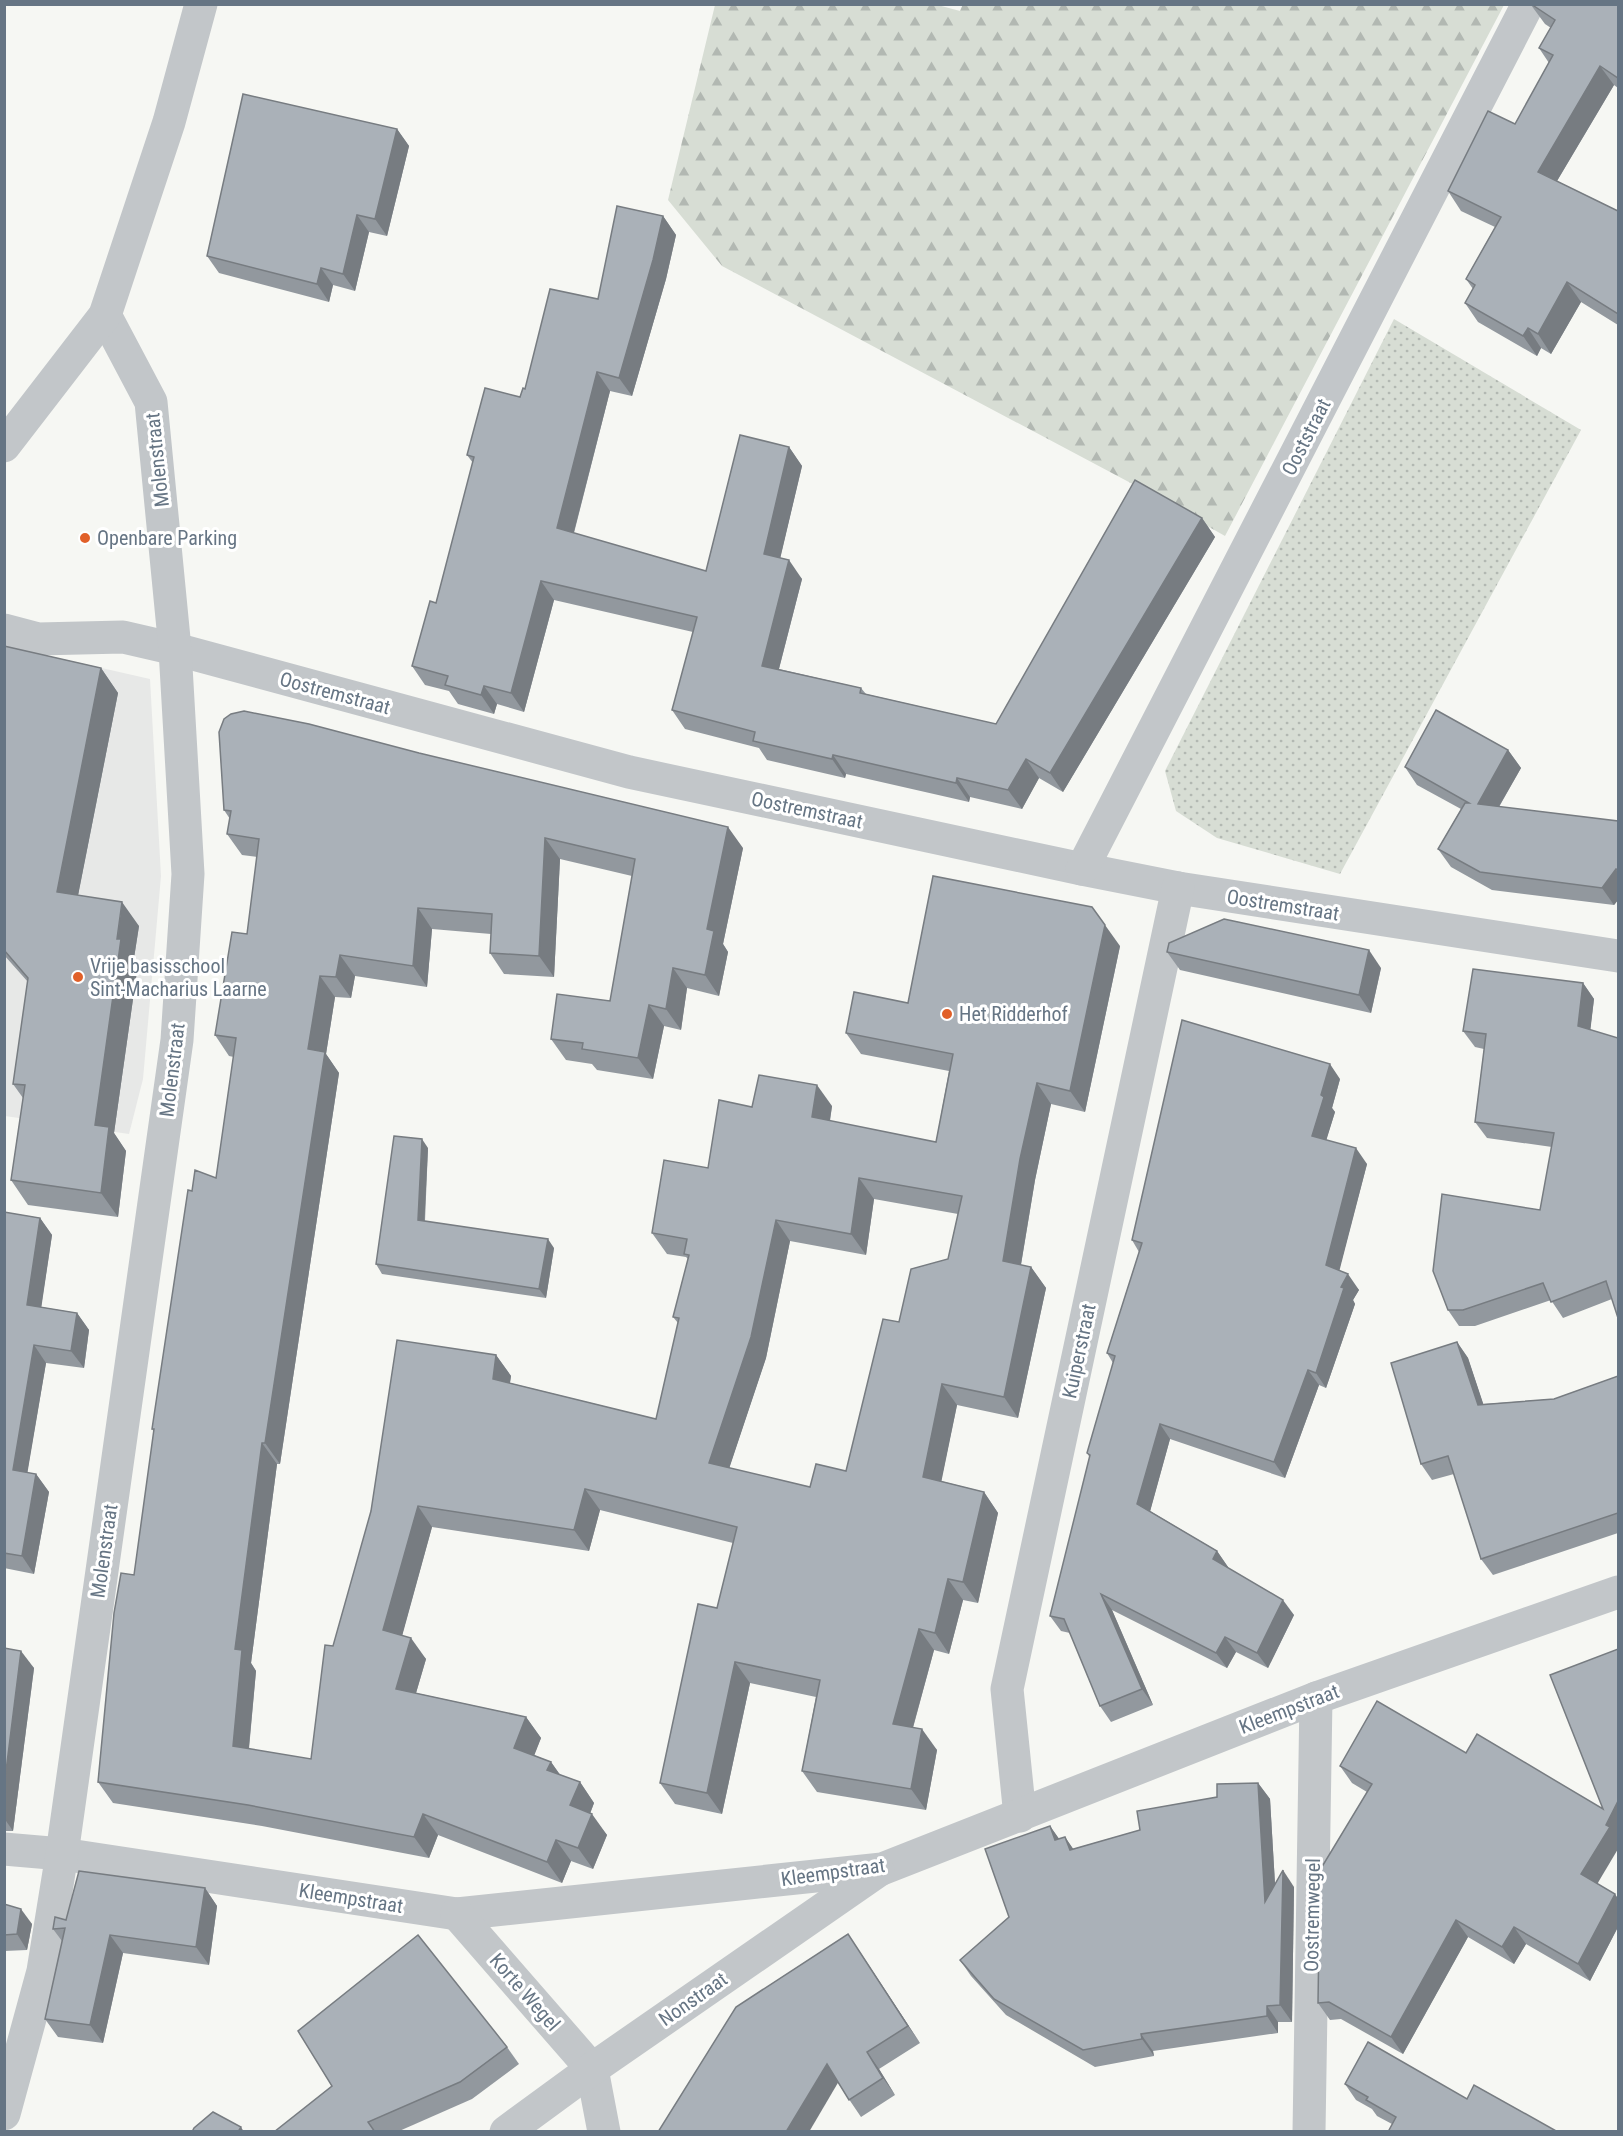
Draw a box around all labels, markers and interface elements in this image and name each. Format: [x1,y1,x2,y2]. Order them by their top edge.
street label: Ooststraat [1276,395,1336,479]
street label: Molenstraat [140,412,174,508]
place label: Openbare Parking [97,526,237,550]
marker: Openbare Parking [78,531,92,545]
street label: Oostremstraat [277,667,393,719]
street label: Oostremstraat [749,786,865,834]
street label: Oostremstraat [1225,884,1341,926]
place label: Vrije basisschool Sint-Macharius Laarne [90,954,267,1001]
marker: Vrije basisschool Sint-Macharius Laarne [71,970,85,984]
place label: Het Ridderhof [959,1002,1069,1026]
marker: Het Ridderhof [940,1007,954,1021]
street label: Molenstraat [154,1022,190,1118]
street label: Kuiperstraat [1057,1301,1101,1400]
street label: Molenstraat [86,1502,122,1600]
street label: Kleempstraat [1236,1679,1342,1739]
street label: Kleempstraat [779,1853,887,1891]
street label: Oostremwegel [1299,1858,1325,1972]
street label: Kleempstraat [297,1878,405,1918]
street label: Korte Wegel [485,1948,565,2036]
street label: Nonstraat [654,1967,732,2031]

